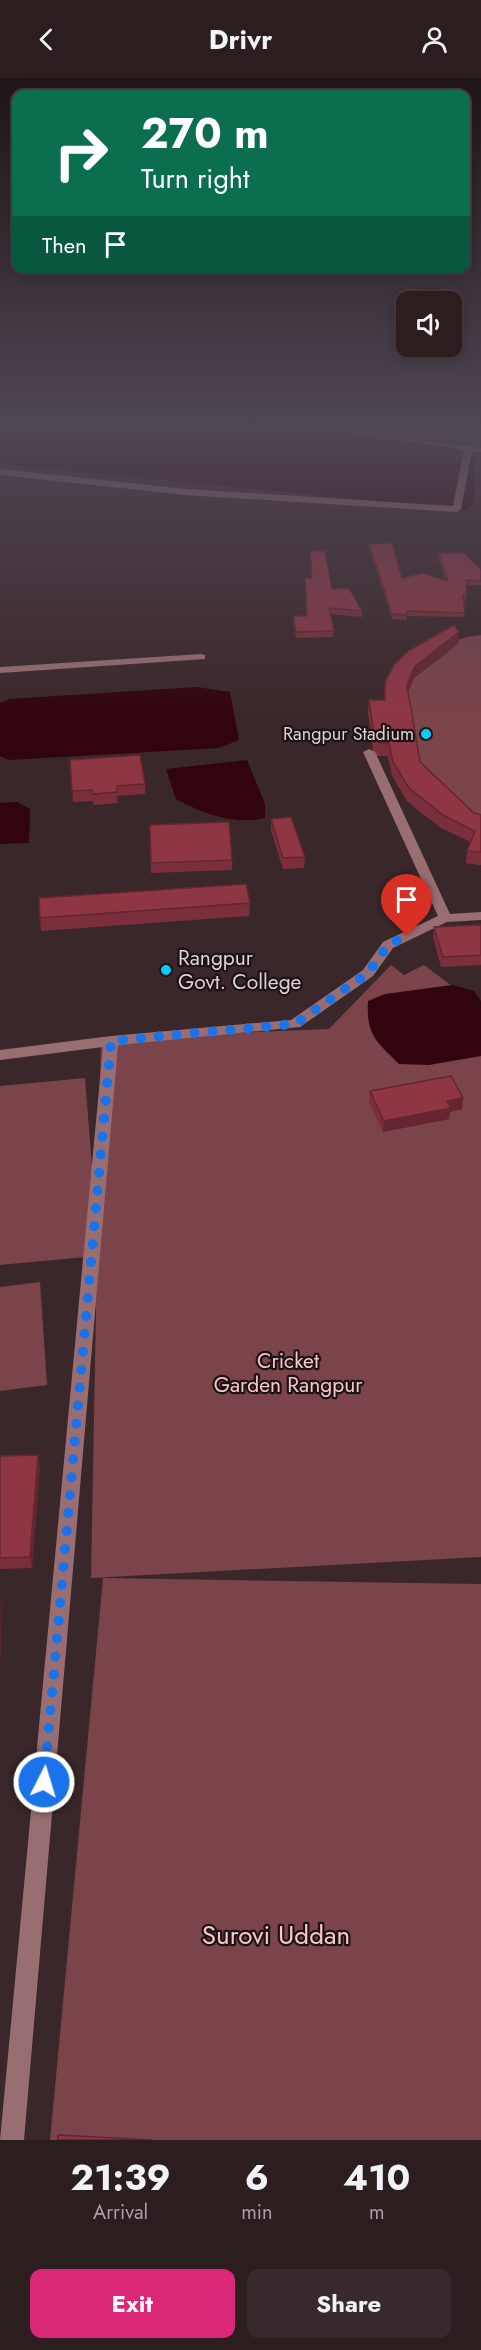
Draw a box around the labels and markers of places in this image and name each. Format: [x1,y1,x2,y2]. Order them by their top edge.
place label: Rangpur Stadium [283,721,414,747]
marker: Rangpur Stadium [419,727,433,741]
pin [381,874,432,936]
place label: Rangpur Govt. College [178,943,302,997]
marker: Rangpur Govt. College [159,963,173,977]

